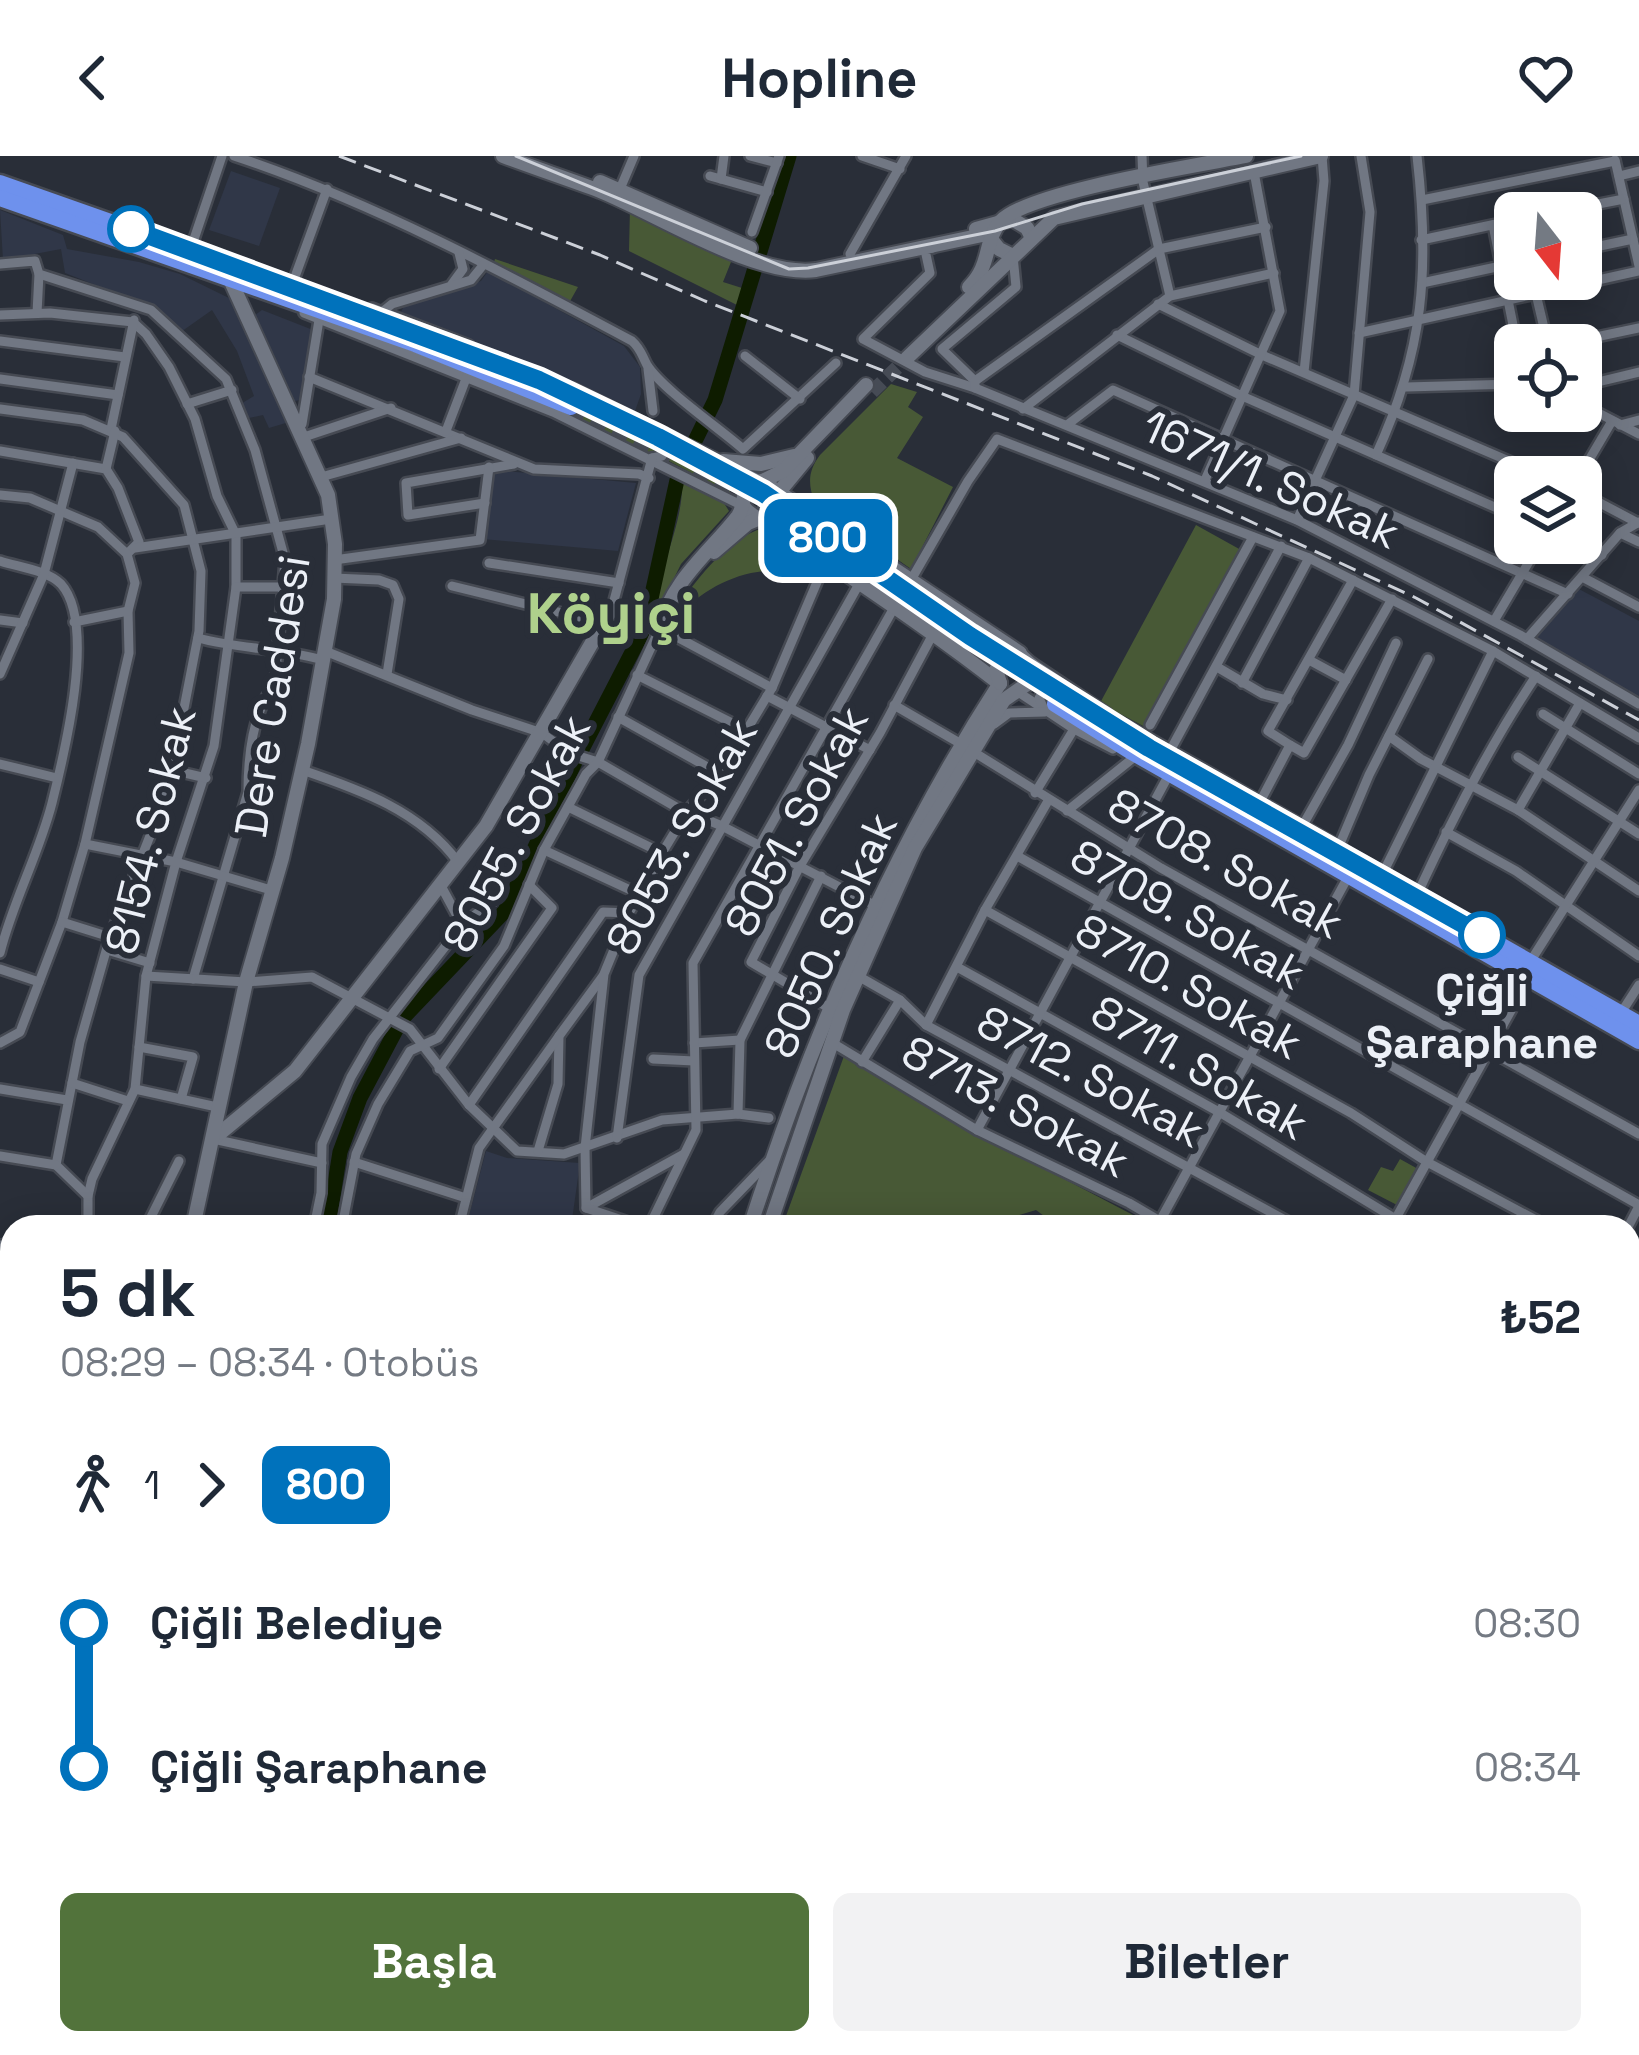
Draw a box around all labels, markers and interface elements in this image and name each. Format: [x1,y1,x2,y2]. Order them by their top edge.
text: Hopline [721,44,918,113]
icon: back [60,45,126,111]
icon: heart [1513,45,1579,111]
north arrow [1494,192,1602,300]
map controls [1494,192,1602,564]
unlabelled marker [109,207,153,251]
button: locate [1494,324,1602,432]
street label: 1671/1. Sokak [1133,397,1408,562]
button: layers [1494,456,1602,564]
line badge: 800 [759,499,897,577]
text: 800 [788,511,868,564]
street label: Dere Caddesi [222,551,323,841]
district label: Köyiçi [527,577,695,650]
street label: 8051. Sokak [712,696,881,946]
street label: 8154. Sokak [92,701,209,960]
street label: 8055. Sokak [430,704,603,962]
street label: 8053. Sokak [593,708,770,964]
street label: 8708. Sokak [1098,775,1353,951]
street label: 8050. Sokak [751,804,910,1067]
street label: 8709. Sokak [1061,827,1315,1002]
street label: 8710. Sokak [1066,901,1312,1072]
marker: Çiğli Şaraphane [1460,913,1504,957]
place label: Çiğli Şaraphane [1366,962,1598,1071]
street label: 8711. Sokak [1081,983,1318,1152]
street label: 8712. Sokak [967,993,1214,1160]
street label: 8713. Sokak [892,1023,1139,1190]
text: 5 dk [60,1251,196,1335]
text: ₺52 [1500,1289,1581,1346]
text: 08:29 – 08:34 · Otobüs [60,1338,479,1387]
icon: walk [60,1452,126,1518]
icon: forward [178,1452,244,1518]
text: 800 [286,1458,366,1511]
text: 1 [144,1461,160,1510]
text: Çiğli Belediye [150,1595,443,1652]
text: 08:30 [1473,1599,1581,1648]
text: Çiğli Şaraphane [150,1739,488,1796]
text: 08:34 [1474,1743,1581,1792]
button: Başla [60,1893,809,2031]
button: Biletler [833,1893,1581,2031]

